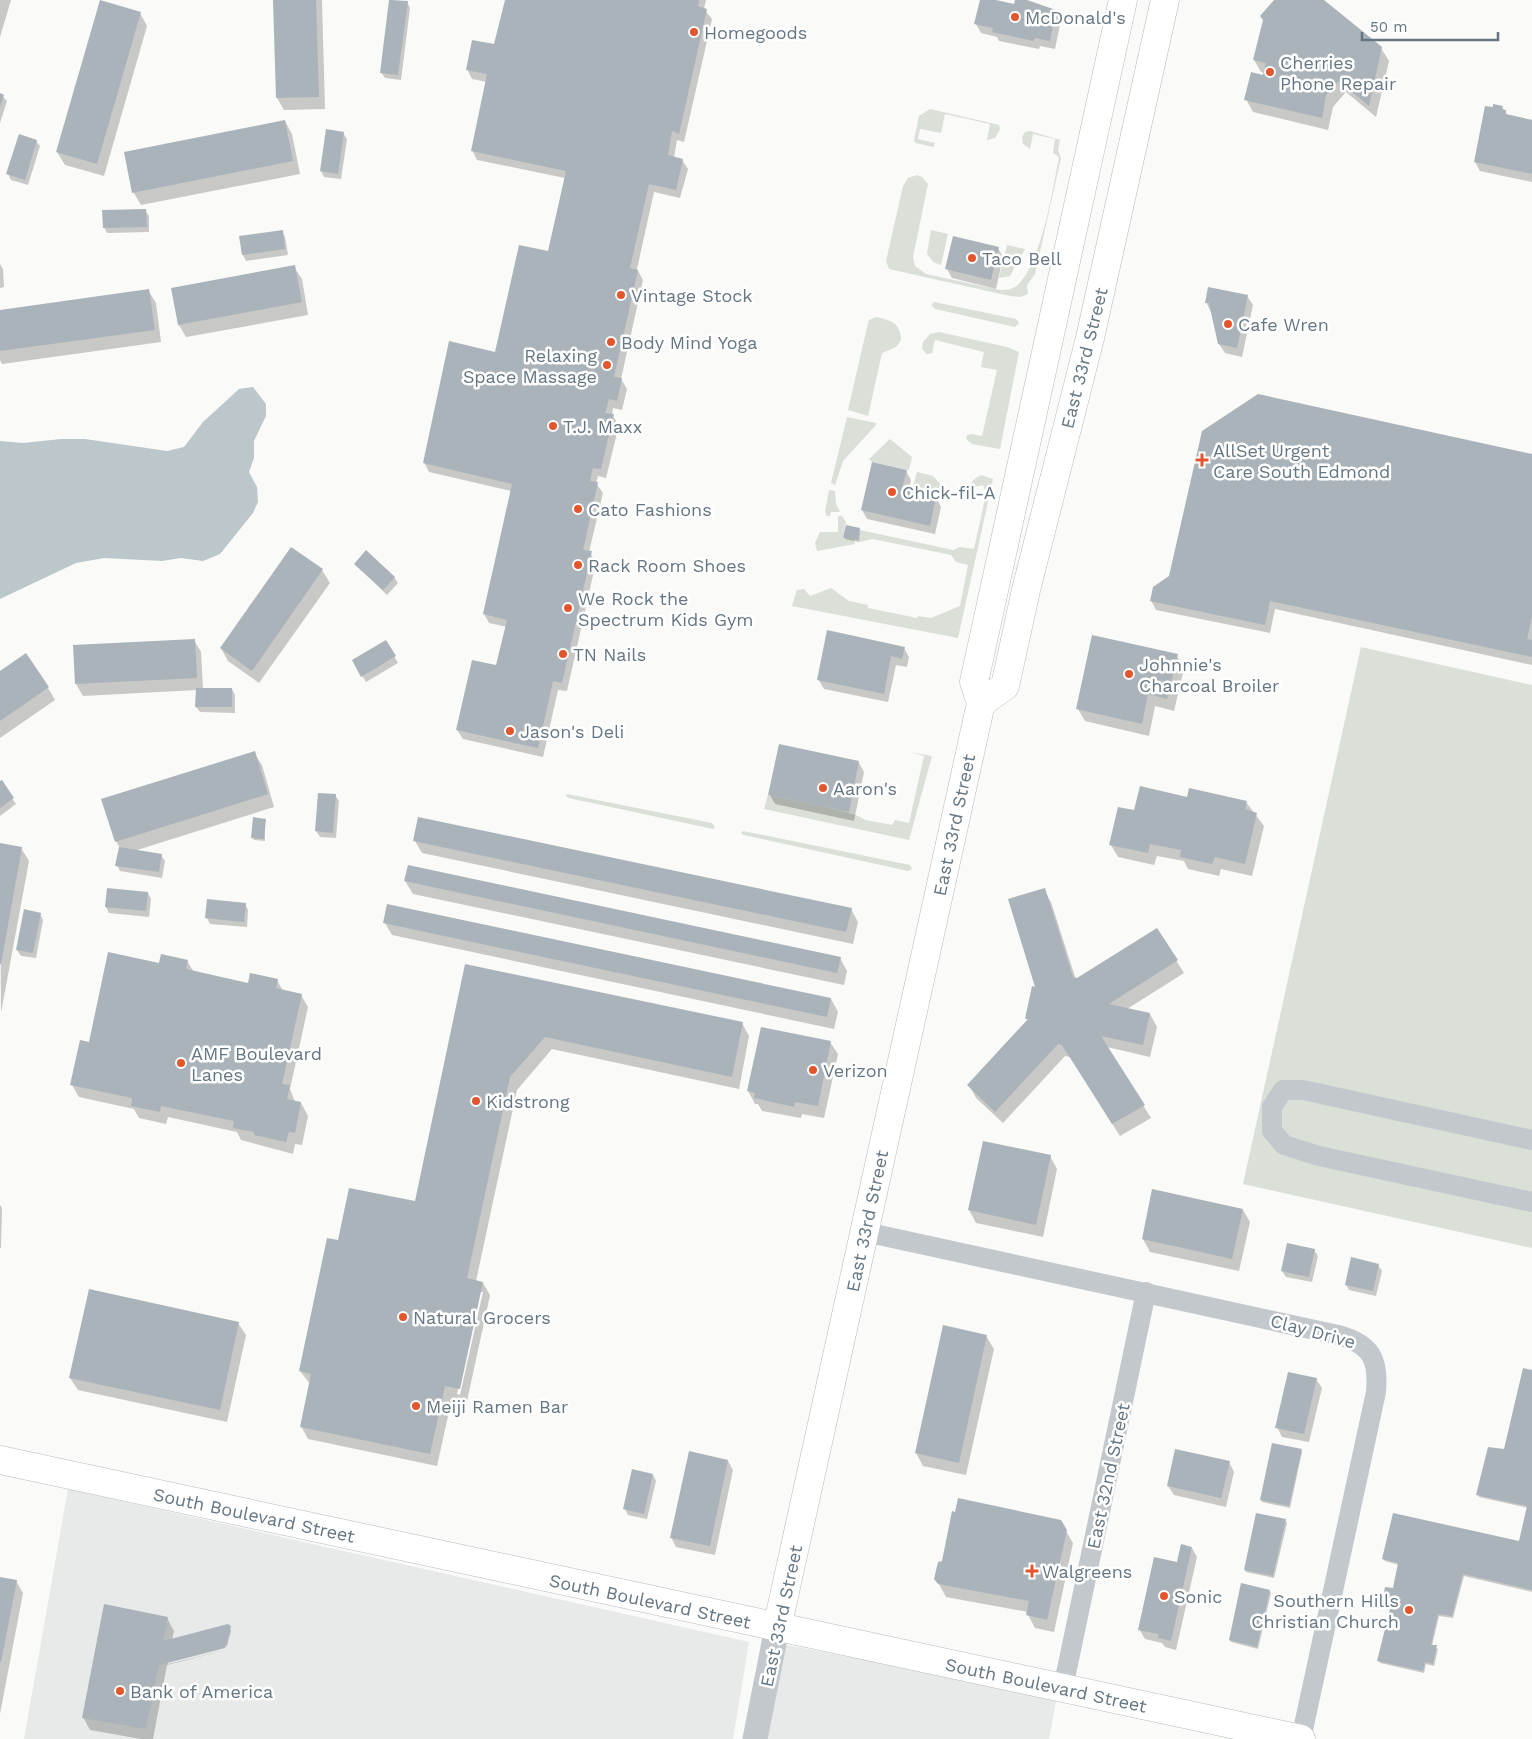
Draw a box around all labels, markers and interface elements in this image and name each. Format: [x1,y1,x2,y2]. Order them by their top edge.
place label: McDonald's [1025,7,1126,28]
scale bar [1362,10,1498,42]
marker: McDonald's [1009,11,1021,23]
text: 50 m [1370,18,1407,36]
place label: Homegoods [704,22,807,43]
marker: Homegoods [688,26,700,38]
place label: Cherries Phone Repair [1280,52,1396,94]
marker: Cherries Phone Repair [1264,66,1276,78]
place label: Taco Bell [982,248,1062,269]
marker: Taco Bell [966,252,978,264]
place label: Vintage Stock [631,285,752,306]
street label: East 33rd Street [1056,285,1112,431]
marker: Vintage Stock [615,289,627,301]
place label: Cafe Wren [1238,314,1329,335]
marker: Cafe Wren [1222,318,1234,330]
place label: Body Mind Yoga [621,332,757,353]
marker: Body Mind Yoga [605,336,617,348]
place label: Relaxing Space Massage [463,345,597,387]
marker: Relaxing Space Massage [601,359,613,371]
place label: T.J. Maxx [563,416,642,437]
marker: T.J. Maxx [547,420,559,432]
place label: AllSet Urgent Care South Edmond [1213,440,1390,482]
marker: AllSet Urgent Care South Edmond [1195,453,1209,467]
place label: Chick-fil-A [902,482,996,503]
marker: Chick-fil-A [886,486,898,498]
place label: Cato Fashions [588,499,712,520]
marker: Cato Fashions [572,503,584,515]
place label: Rack Room Shoes [588,555,746,576]
marker: Rack Room Shoes [572,559,584,571]
place label: We Rock the Spectrum Kids Gym [578,588,753,630]
marker: We Rock the Spectrum Kids Gym [562,602,574,614]
place label: TN Nails [573,644,646,665]
marker: TN Nails [557,648,569,660]
place label: Johnnie's Charcoal Broiler [1139,654,1279,696]
marker: Johnnie's Charcoal Broiler [1123,668,1135,680]
place label: Jason's Deli [520,721,624,742]
marker: Jason's Deli [504,725,516,737]
street label: East 33rd Street [929,752,979,898]
place label: Aaron's [833,778,897,799]
marker: Aaron's [817,782,829,794]
place label: AMF Boulevard Lanes [191,1043,322,1085]
marker: AMF Boulevard Lanes [175,1057,187,1069]
place label: Verizon [823,1060,888,1081]
marker: Verizon [807,1064,819,1076]
place label: Kidstrong [486,1091,570,1112]
marker: Kidstrong [470,1095,482,1107]
street label: East 33rd Street [842,1148,892,1294]
place label: Natural Grocers [413,1307,551,1328]
street label: Clay Drive [1268,1310,1358,1352]
marker: Natural Grocers [397,1311,409,1323]
place label: Meiji Ramen Bar [426,1396,568,1417]
marker: Meiji Ramen Bar [410,1400,422,1412]
street label: East 32nd Street [1082,1401,1134,1551]
street label: South Boulevard Street [151,1483,357,1547]
street label: East 33rd Street [756,1543,806,1689]
place label: Walgreens [1042,1561,1132,1582]
marker: Walgreens [1026,1565,1038,1577]
street label: South Boulevard Street [547,1569,753,1633]
place label: Sonic [1174,1586,1222,1607]
marker: Sonic [1158,1590,1170,1602]
place label: Southern Hills Christian Church [1251,1590,1399,1632]
marker: Southern Hills Christian Church [1403,1604,1415,1616]
street label: South Boulevard Street [943,1653,1149,1717]
place label: Bank of America [130,1681,273,1702]
marker: Bank of America [114,1685,126,1697]

